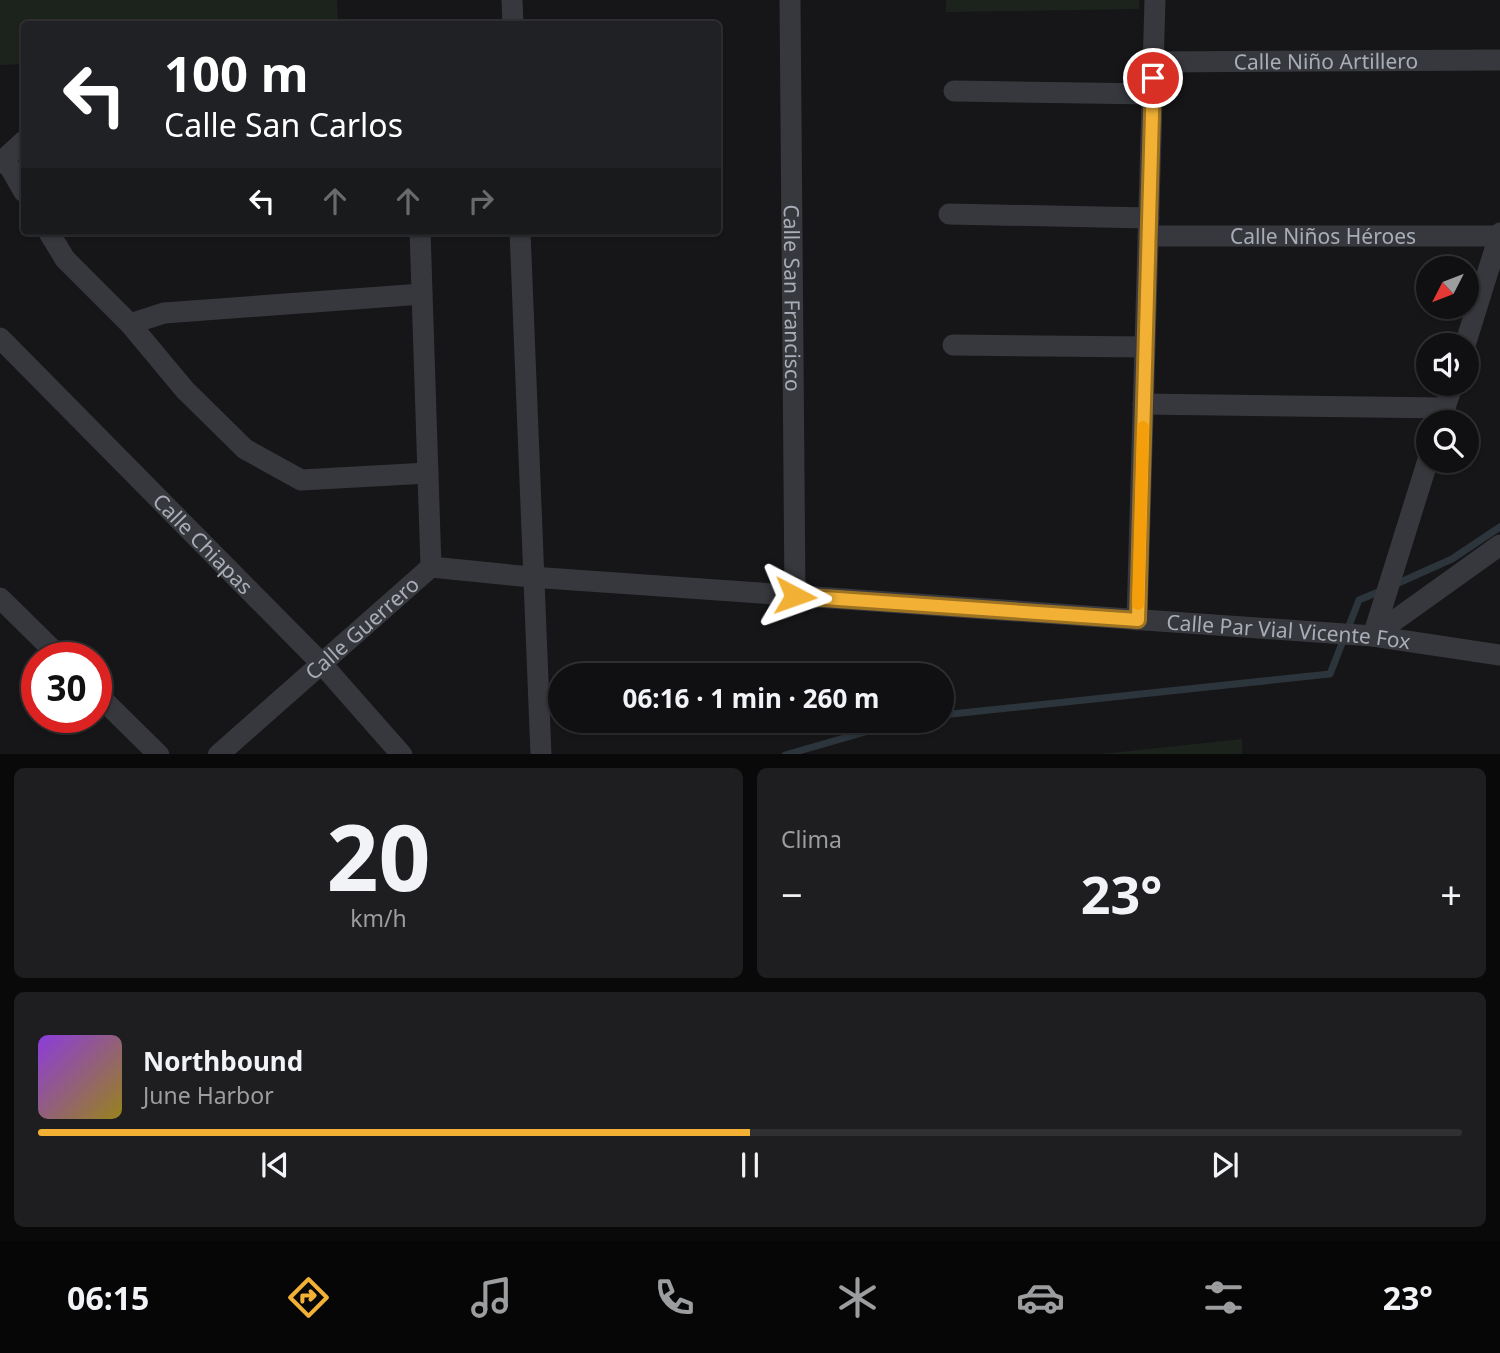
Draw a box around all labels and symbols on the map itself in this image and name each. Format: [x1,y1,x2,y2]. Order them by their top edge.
street label: Calle Niño Artillero [1234,46,1418,76]
pin [1123,48,1183,108]
street label: Calle San Francisco [778,204,807,392]
street label: Calle Niños Héroes [1230,222,1416,250]
north arrow [1416,256,1479,318]
street label: Calle Chiapas [147,487,259,600]
position arrow [758,559,832,633]
street label: Calle Guerrero [299,570,425,686]
street label: Calle Par Vial Vicente Fox [1165,608,1412,655]
speed limit sign: 30 [21,642,112,733]

